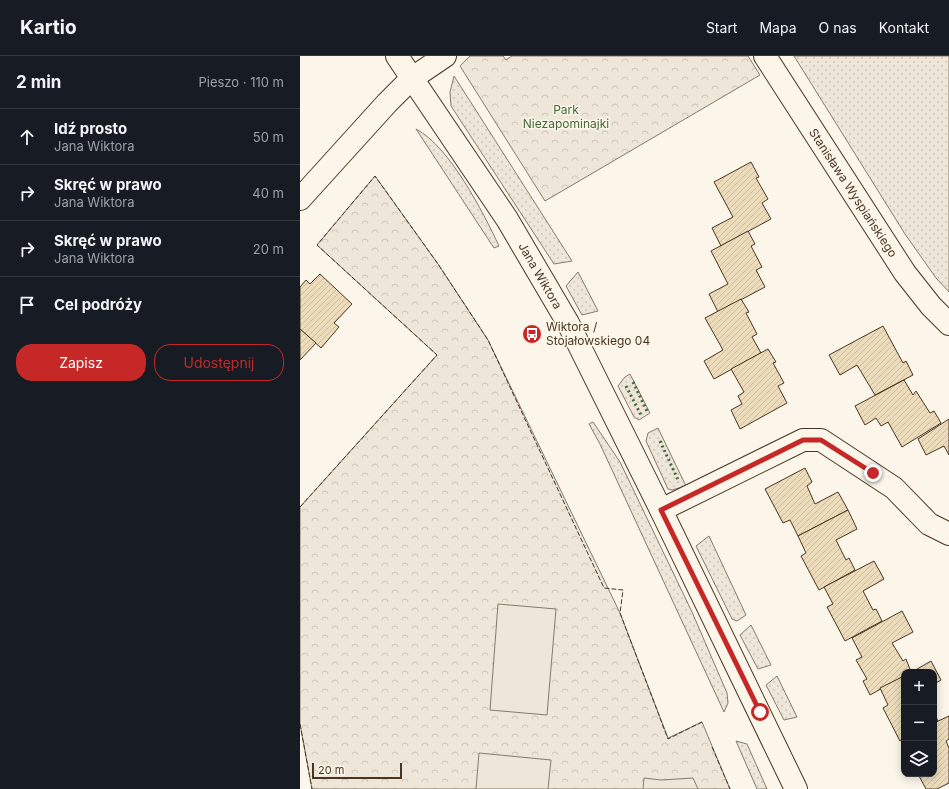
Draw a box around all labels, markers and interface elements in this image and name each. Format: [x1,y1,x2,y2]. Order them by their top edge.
text: Kartio [20,16,77,39]
text: Start [706,19,737,36]
text: Mapa [759,19,797,36]
text: O nas [819,19,857,36]
text: Kontakt [879,19,929,36]
text: 2 min [16,72,61,92]
text: Pieszo · 110 m [198,74,284,90]
park label: Park Niezapominajki [523,102,609,131]
text: Idź prosto [54,119,127,138]
street label: Stanisława Wyspiańskiego [806,125,901,260]
icon: ahead [16,126,38,148]
text: 50 m [253,129,284,145]
text: Jana Wiktora [54,138,135,154]
text: Skręć w prawo [54,175,162,194]
icon: right [16,182,38,204]
text: 40 m [252,185,284,201]
text: Jana Wiktora [54,194,135,210]
text: Skręć w prawo [54,231,162,250]
icon: right [16,238,38,260]
street label: Jana Wiktora [515,240,566,312]
text: 20 m [253,241,284,257]
text: Jana Wiktora [54,250,135,266]
icon: arrive [16,294,38,316]
text: Cel podróży [54,295,142,314]
place label: Wiktora / Stojałowskiego 04 [546,319,650,348]
bus stop icon: Wiktora / Stojałowskiego 04 [521,323,543,345]
button: Zapisz [16,344,146,381]
button: Udostępnij [154,344,284,381]
route end [864,464,882,482]
map controls [901,669,937,777]
button: + [901,669,937,705]
route start [751,703,769,721]
button: − [901,705,937,741]
button: layers [901,741,937,777]
scale bar [312,761,402,780]
text: 20 m [318,763,344,777]

